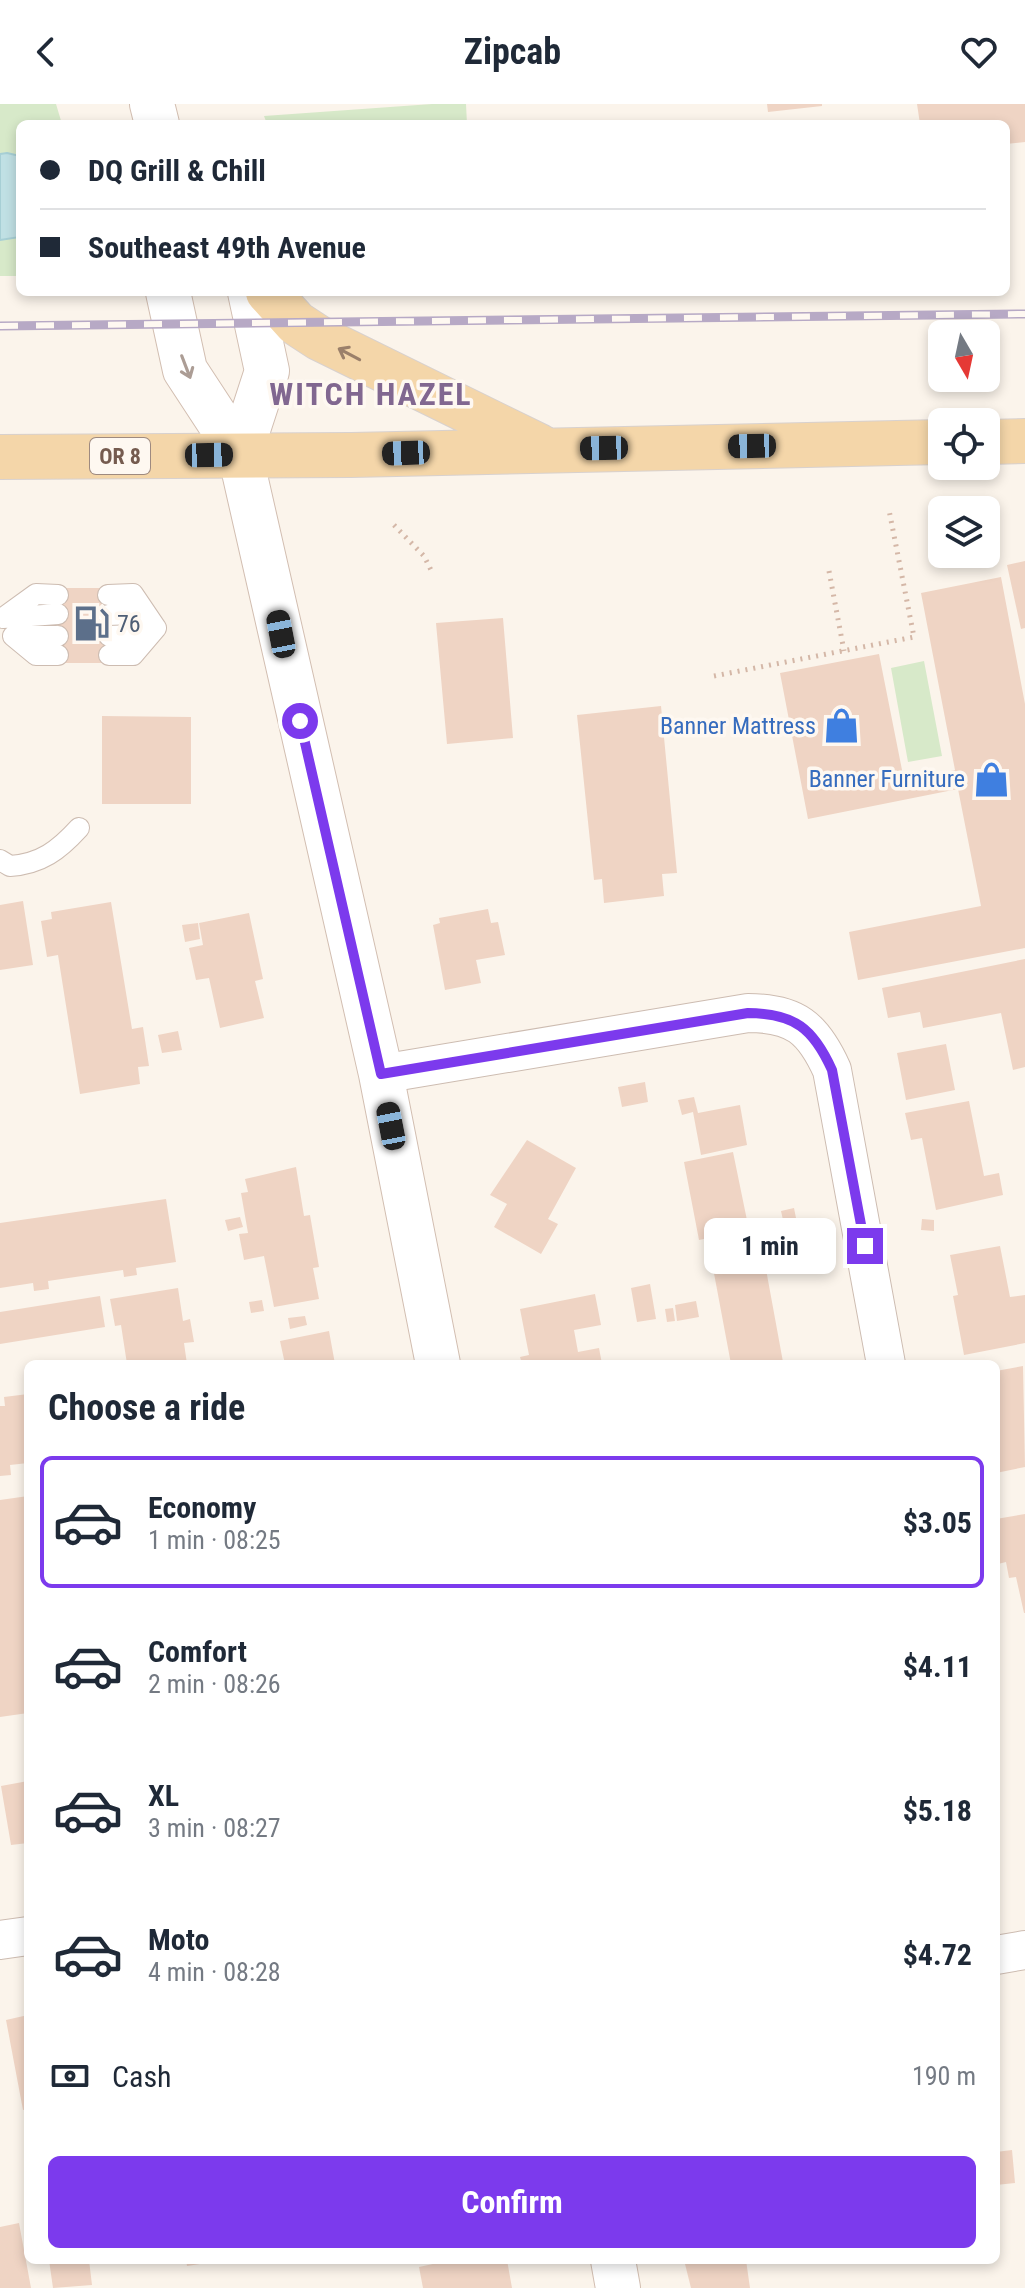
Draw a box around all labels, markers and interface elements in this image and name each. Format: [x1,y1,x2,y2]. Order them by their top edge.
icon: back [24,30,68,74]
icon: heart [957,30,1001,74]
text: Zipcab [464,31,561,73]
text: DQ Grill & Chill [88,153,266,188]
text: Southeast 49th Avenue [88,230,366,265]
north arrow [928,320,1000,392]
map controls [928,320,1000,568]
one-way arrow [337,346,361,362]
one-way arrow [180,355,194,379]
district label: WITCH HAZEL [269,375,473,413]
button: locate [928,408,1000,480]
car [728,434,776,458]
car [580,436,628,460]
road number: OR 8 [90,438,150,474]
car [382,440,430,466]
car [185,443,233,467]
button: layers [928,496,1000,568]
fuel station icon: 76 [72,605,110,643]
car [265,608,297,660]
place label: 76 [117,610,141,638]
route start [282,703,318,739]
shop icon: Banner Mattress [823,707,861,745]
place label: Banner Mattress [660,712,816,740]
shop icon: Banner Furniture [972,760,1010,798]
place label: Banner Furniture [809,765,965,793]
car [375,1100,407,1152]
callout: 1 min [705,1218,837,1274]
route end [847,1228,883,1264]
text: 1 min [741,1231,799,1261]
text: Choose a ride [48,1387,245,1429]
icon: car [52,1486,124,1558]
text: Economy [148,1490,256,1525]
text: $3.05 [903,1505,972,1540]
text: 1 min · 08:25 [148,1525,281,1555]
icon: car [52,1630,124,1702]
text: Comfort [148,1634,247,1669]
text: $4.11 [903,1649,972,1684]
text: 2 min · 08:26 [148,1669,281,1699]
icon: car [52,1774,124,1846]
text: XL [148,1778,179,1813]
text: $5.18 [903,1793,972,1828]
text: 3 min · 08:27 [148,1813,281,1843]
icon: car [52,1918,124,1990]
text: Moto [148,1922,209,1957]
text: $4.72 [903,1937,972,1972]
text: 4 min · 08:28 [148,1957,281,1987]
icon: cash [48,2054,92,2098]
text: Cash [112,2059,172,2094]
text: 190 m [912,2061,976,2091]
button: Confirm [48,2156,976,2248]

